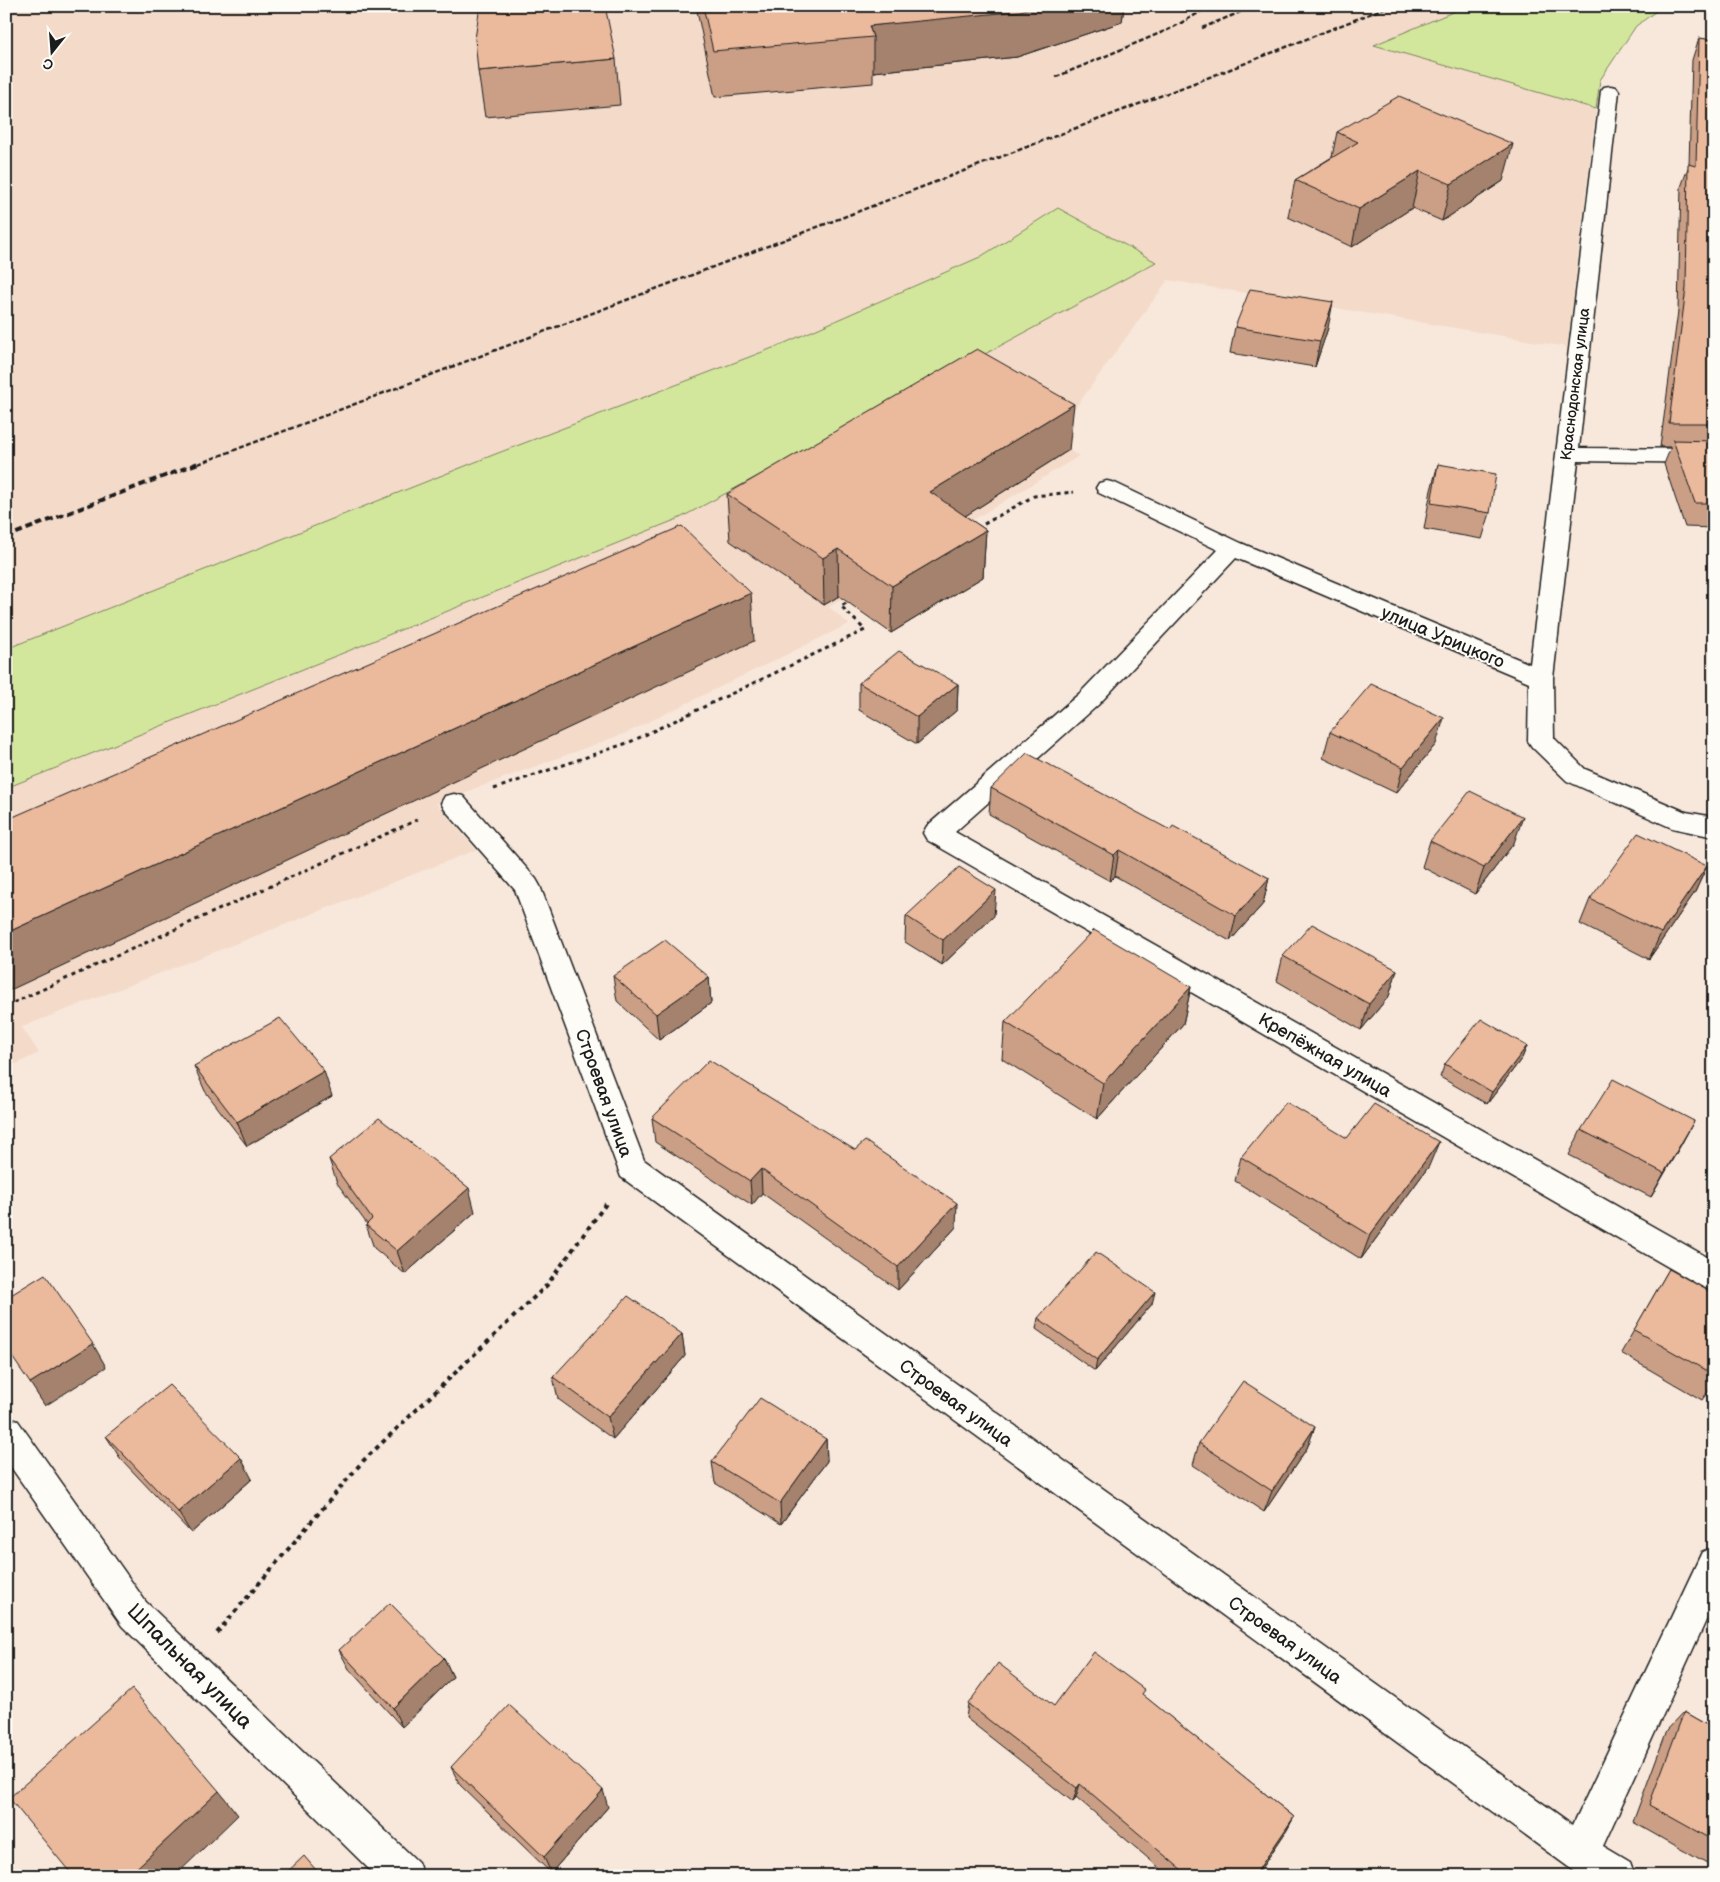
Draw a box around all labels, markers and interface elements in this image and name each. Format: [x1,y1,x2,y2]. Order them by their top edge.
north arrow [28,28,78,78]
text: С [41,54,55,74]
street label: Краснодонская улица [1557,307,1594,461]
street label: улица Урицкого [1378,602,1508,673]
street label: Крепёжная улица [1254,1009,1395,1102]
street label: Строевая улица [571,1026,637,1160]
street label: Строевая улица [895,1355,1017,1452]
street label: Строевая улица [1224,1592,1346,1689]
street label: Шпальная улица [122,1598,258,1735]

